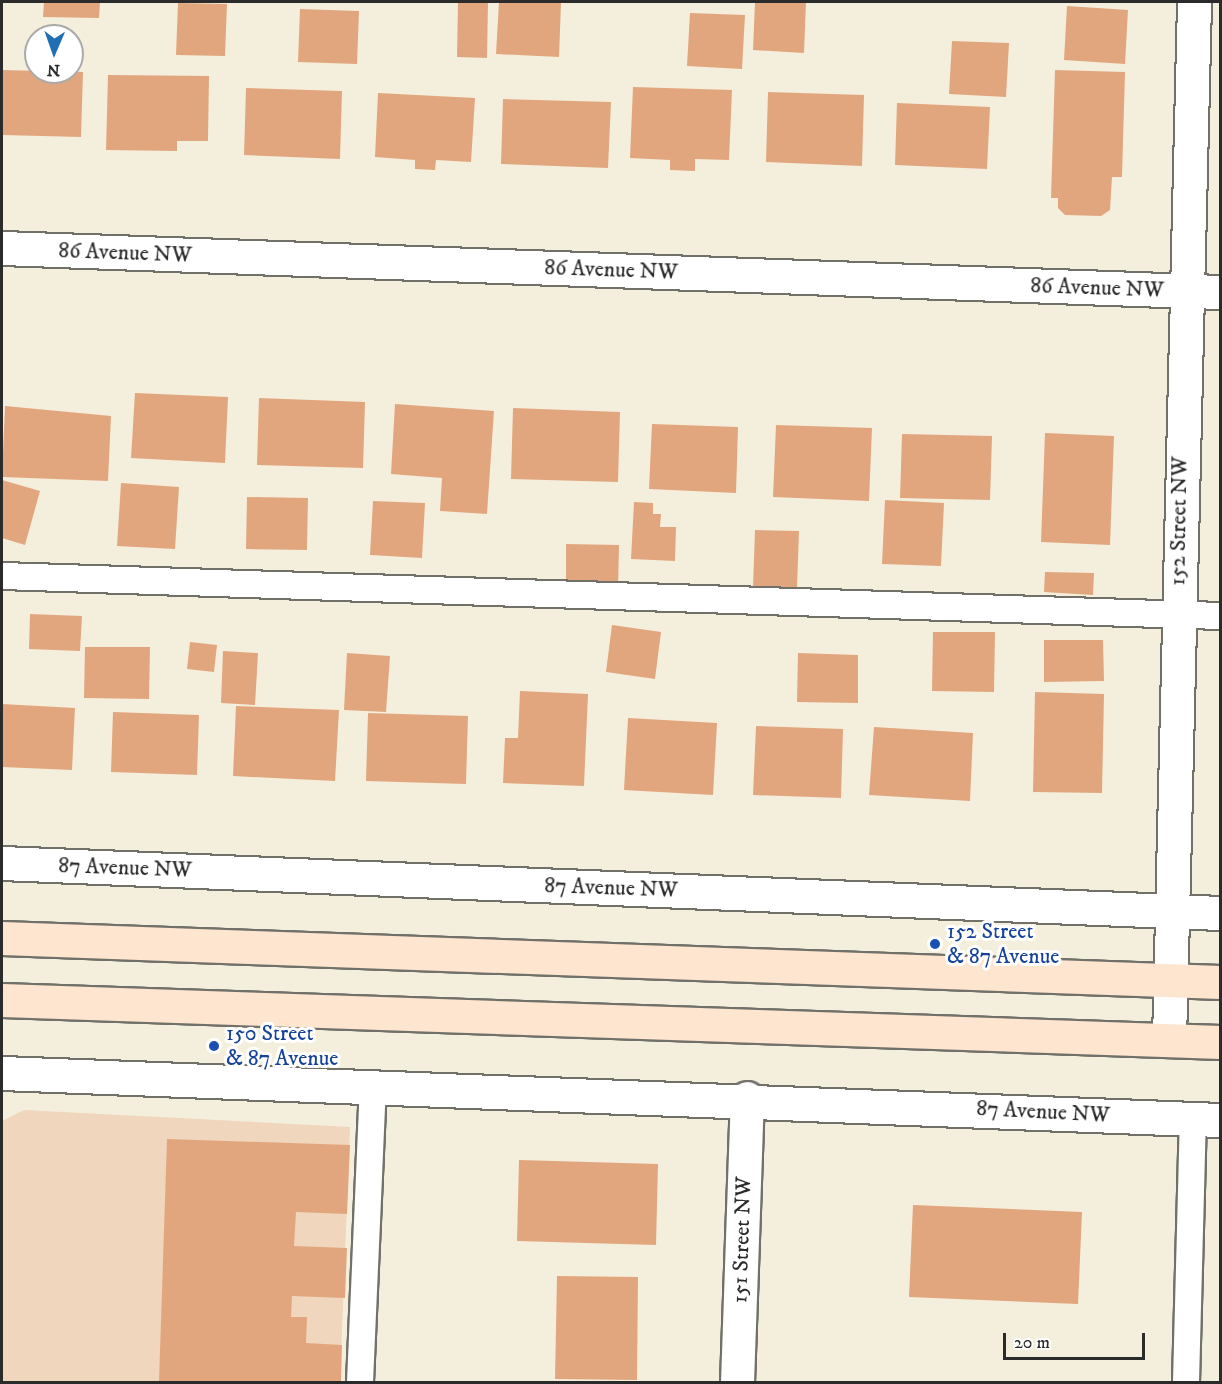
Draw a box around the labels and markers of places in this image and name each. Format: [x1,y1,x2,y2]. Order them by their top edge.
place label: 152 Street & 87 Avenue [947,918,1059,969]
marker: 152 Street & 87 Avenue [928,937,942,951]
place label: 150 Street & 87 Avenue [226,1020,338,1072]
marker: 150 Street & 87 Avenue [207,1039,221,1053]

